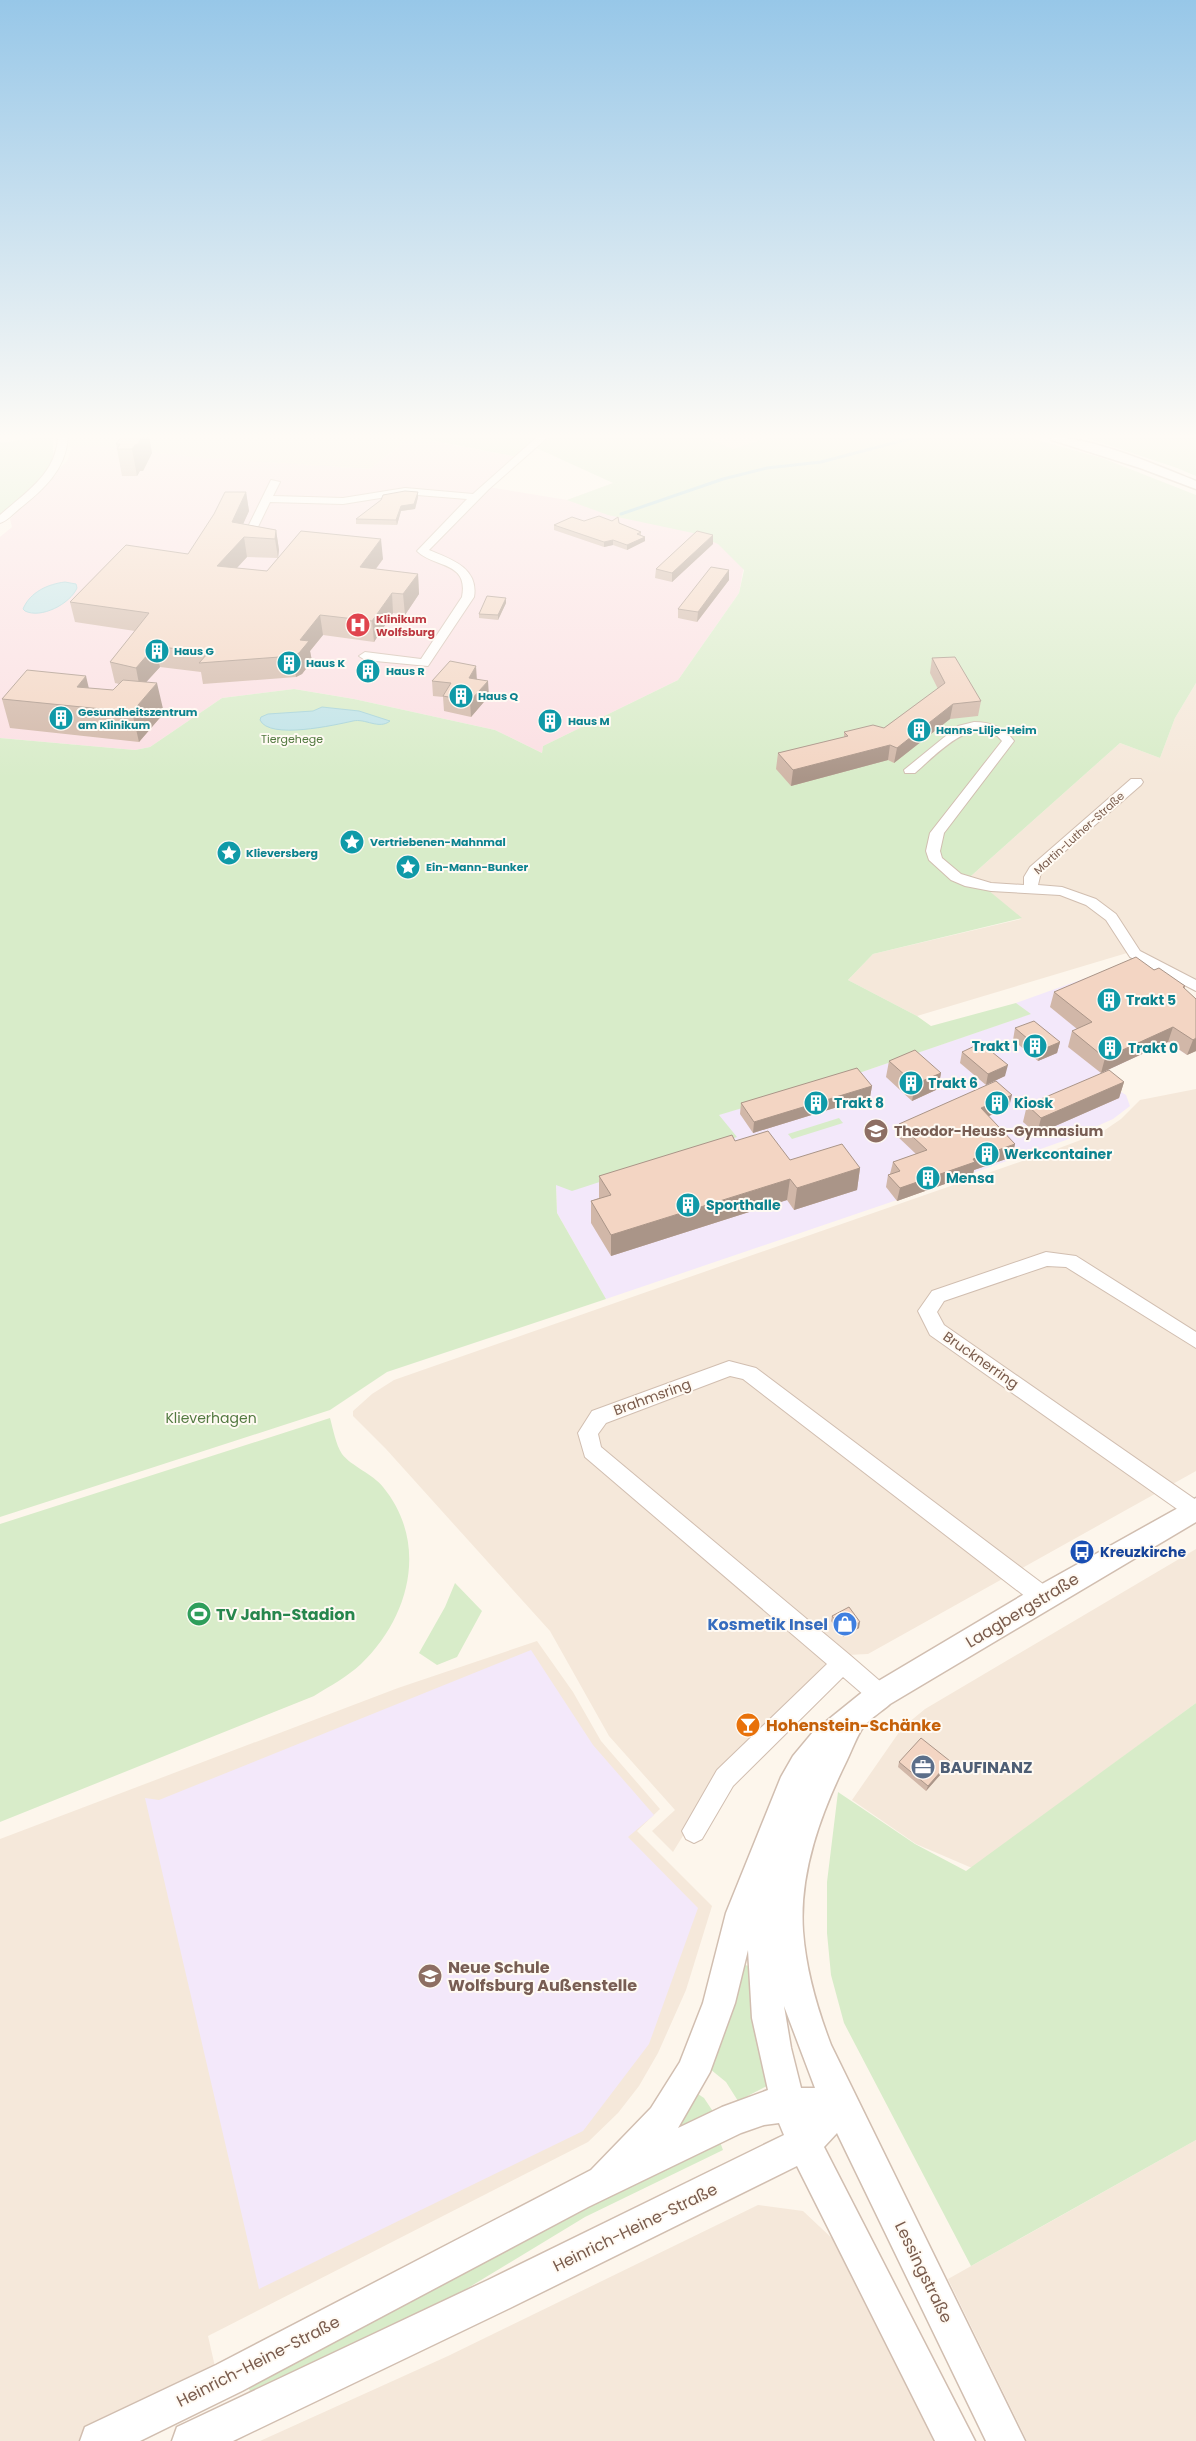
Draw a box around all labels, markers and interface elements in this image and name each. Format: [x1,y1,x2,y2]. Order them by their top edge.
place label: Klinikum Wolfsburg [376,611,435,640]
hospital icon: Klinikum Wolfsburg [345,612,371,638]
building icon: Haus G [144,638,170,664]
place label: Haus G [174,643,214,659]
building icon: Haus K [276,650,302,676]
place label: Haus K [306,655,345,671]
building icon: Haus R [355,658,381,684]
place label: Haus R [386,663,425,679]
building icon: Haus Q [448,683,474,709]
place label: Haus Q [478,688,518,704]
place label: Gesundheitszentrum am Klinikum [78,704,198,733]
building icon: Gesundheitszentrum am Klinikum [48,705,74,731]
building icon: Haus M [537,708,563,734]
place label: Haus M [568,713,610,729]
building icon: Hanns-Lilje-Heim [906,717,932,743]
place label: Hanns-Lilje-Heim [936,722,1037,738]
park label: Tiergehege [261,731,323,747]
street label: Martin-Luther-Straße [1030,788,1128,878]
place icon: Vertriebenen-Mahnmal [339,829,365,855]
place label: Vertriebenen-Mahnmal [370,834,506,850]
place icon: Klieversberg [216,840,242,866]
place label: Klieversberg [246,845,318,861]
place icon: Ein-Mann-Bunker [395,854,421,880]
place label: Ein-Mann-Bunker [426,859,528,875]
building icon: Trakt 5 [1096,987,1122,1013]
place label: Trakt 5 [1126,990,1176,1010]
building icon: Trakt 1 [1022,1033,1048,1059]
building icon: Trakt 0 [1097,1035,1123,1061]
place label: Trakt 1 [972,1036,1018,1056]
place label: Trakt 0 [1128,1038,1178,1058]
building icon: Trakt 6 [898,1070,924,1096]
place label: Trakt 6 [928,1073,978,1093]
building icon: Trakt 8 [803,1090,829,1116]
building icon: Kiosk [984,1090,1010,1116]
place label: Trakt 8 [834,1093,884,1113]
place label: Kiosk [1014,1093,1054,1113]
school or university icon: Theodor-Heuss-Gymnasium [863,1118,889,1144]
place label: Theodor-Heuss-Gymnasium [894,1121,1103,1141]
building icon: Werkcontainer [974,1141,1000,1167]
place label: Werkcontainer [1004,1144,1112,1164]
building icon: Mensa [915,1165,941,1191]
place label: Mensa [946,1168,994,1188]
building icon: Sporthalle [675,1192,701,1218]
place label: Sporthalle [706,1195,781,1215]
street label: Brucknerring [939,1326,1023,1394]
street label: Brahmsring [611,1374,693,1420]
park label: Klieverhagen [165,1408,257,1428]
bus stop icon: Kreuzkirche [1069,1539,1095,1565]
place label: Kreuzkirche [1100,1542,1186,1562]
street label: Laagbergstraße [961,1567,1083,1653]
sports icon: TV Jahn-Stadion [186,1601,212,1627]
place label: TV Jahn-Stadion [216,1603,355,1626]
shop icon: Kosmetik Insel [832,1611,858,1637]
place label: Kosmetik Insel [707,1613,828,1636]
bar icon: Hohenstein-Schänke [735,1712,761,1738]
place label: Hohenstein-Schänke [766,1714,941,1737]
office icon: BAUFINANZ [910,1754,936,1780]
place label: BAUFINANZ [940,1756,1032,1779]
place label: Neue Schule Wolfsburg Außenstelle [448,1956,637,1997]
school or university icon: Neue Schule Wolfsburg Außenstelle [417,1963,443,1989]
street label: Heinrich-Heine-Straße [549,2178,721,2277]
street label: Lessingstraße [889,2218,958,2327]
street label: Heinrich-Heine-Straße [173,2310,344,2413]

